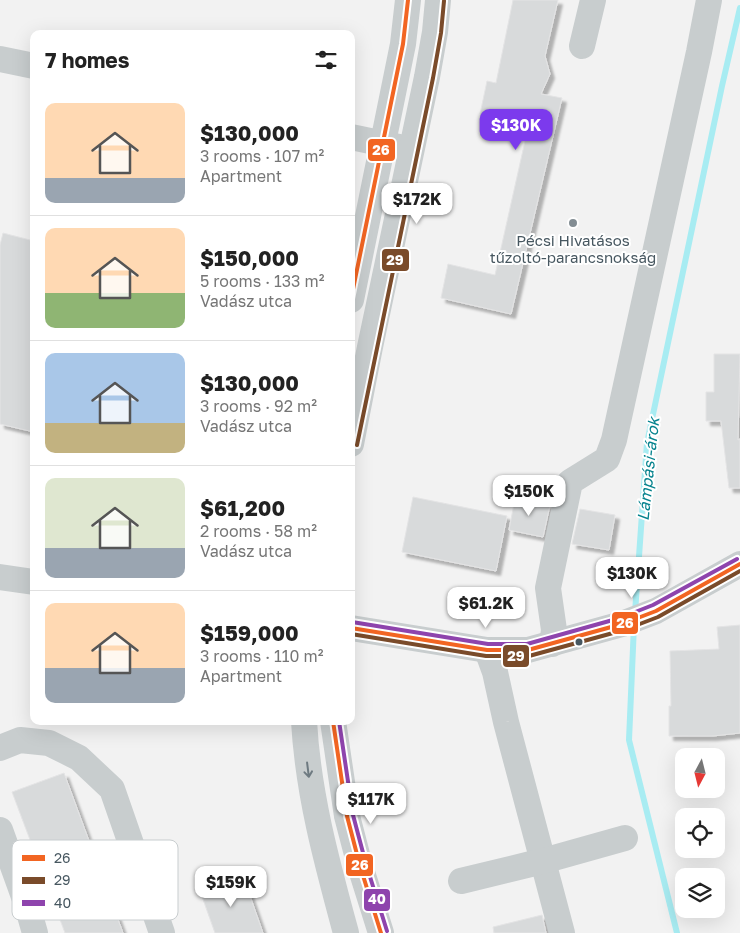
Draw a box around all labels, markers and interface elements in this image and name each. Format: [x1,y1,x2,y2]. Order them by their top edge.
icon: filters [312,46,340,74]
text: 7 homes [45,47,130,73]
pin: $130K [481,108,551,151]
text: $130K [491,115,541,135]
text: $130,000 [200,120,299,146]
icon: home [85,123,145,183]
line badge: 26 [367,138,396,162]
text: 26 [372,141,390,158]
text: 3 rooms · 107 m² [200,146,324,166]
text: Apartment [200,166,282,186]
pin: $172K [382,182,452,225]
text: $172K [392,189,442,209]
marker: Pécsi Hivatásos tűzoltó-parancsnokság [567,217,579,229]
place label: Pécsi Hivatásos tűzoltó-parancsnokság [490,231,656,266]
text: $150,000 [200,245,299,271]
icon: home [85,248,145,308]
line badge: 29 [381,248,410,272]
text: 29 [386,251,404,268]
text: 5 rooms · 133 m² [200,271,324,291]
text: Vadász utca [200,291,292,311]
text: $130,000 [200,370,299,396]
icon: home [85,373,145,433]
text: 3 rooms · 92 m² [200,396,317,416]
water label: Lámpási-árok [633,414,664,522]
text: Vadász utca [200,416,292,436]
pin: $150K [494,474,564,517]
text: $150K [504,481,554,501]
text: $61,200 [200,495,285,521]
icon: home [85,498,145,558]
text: 2 rooms · 58 m² [200,521,317,541]
text: Vadász utca [200,541,292,561]
pin: $130K [597,556,667,599]
text: $130K [607,563,657,583]
pin: $61.2K [445,586,527,629]
text: $61.2K [458,593,514,613]
line badge: 26 [611,611,639,635]
text: 26 [616,614,634,631]
text: $159,000 [200,620,299,646]
icon: home [85,623,145,683]
unlabelled marker [574,637,584,647]
line badge: 29 [502,644,530,668]
text: 3 rooms · 110 m² [200,646,323,666]
text: 29 [507,647,525,664]
text: Apartment [200,666,282,686]
north arrow [675,748,725,798]
map controls [675,748,725,918]
one-way arrow [303,761,313,777]
pin: $117K [336,782,406,825]
text: $117K [347,789,395,809]
button: locate [675,808,725,858]
legend [12,840,178,920]
text: 26 [54,849,71,866]
line badge: 26 [345,853,374,877]
text: 26 [351,856,369,873]
pin: $159K [196,866,266,908]
button: layers [675,868,725,918]
text: 29 [54,871,71,888]
text: $159K [206,872,256,892]
line badge: 40 [363,888,391,912]
text: 40 [368,890,386,907]
text: 40 [54,894,71,911]

